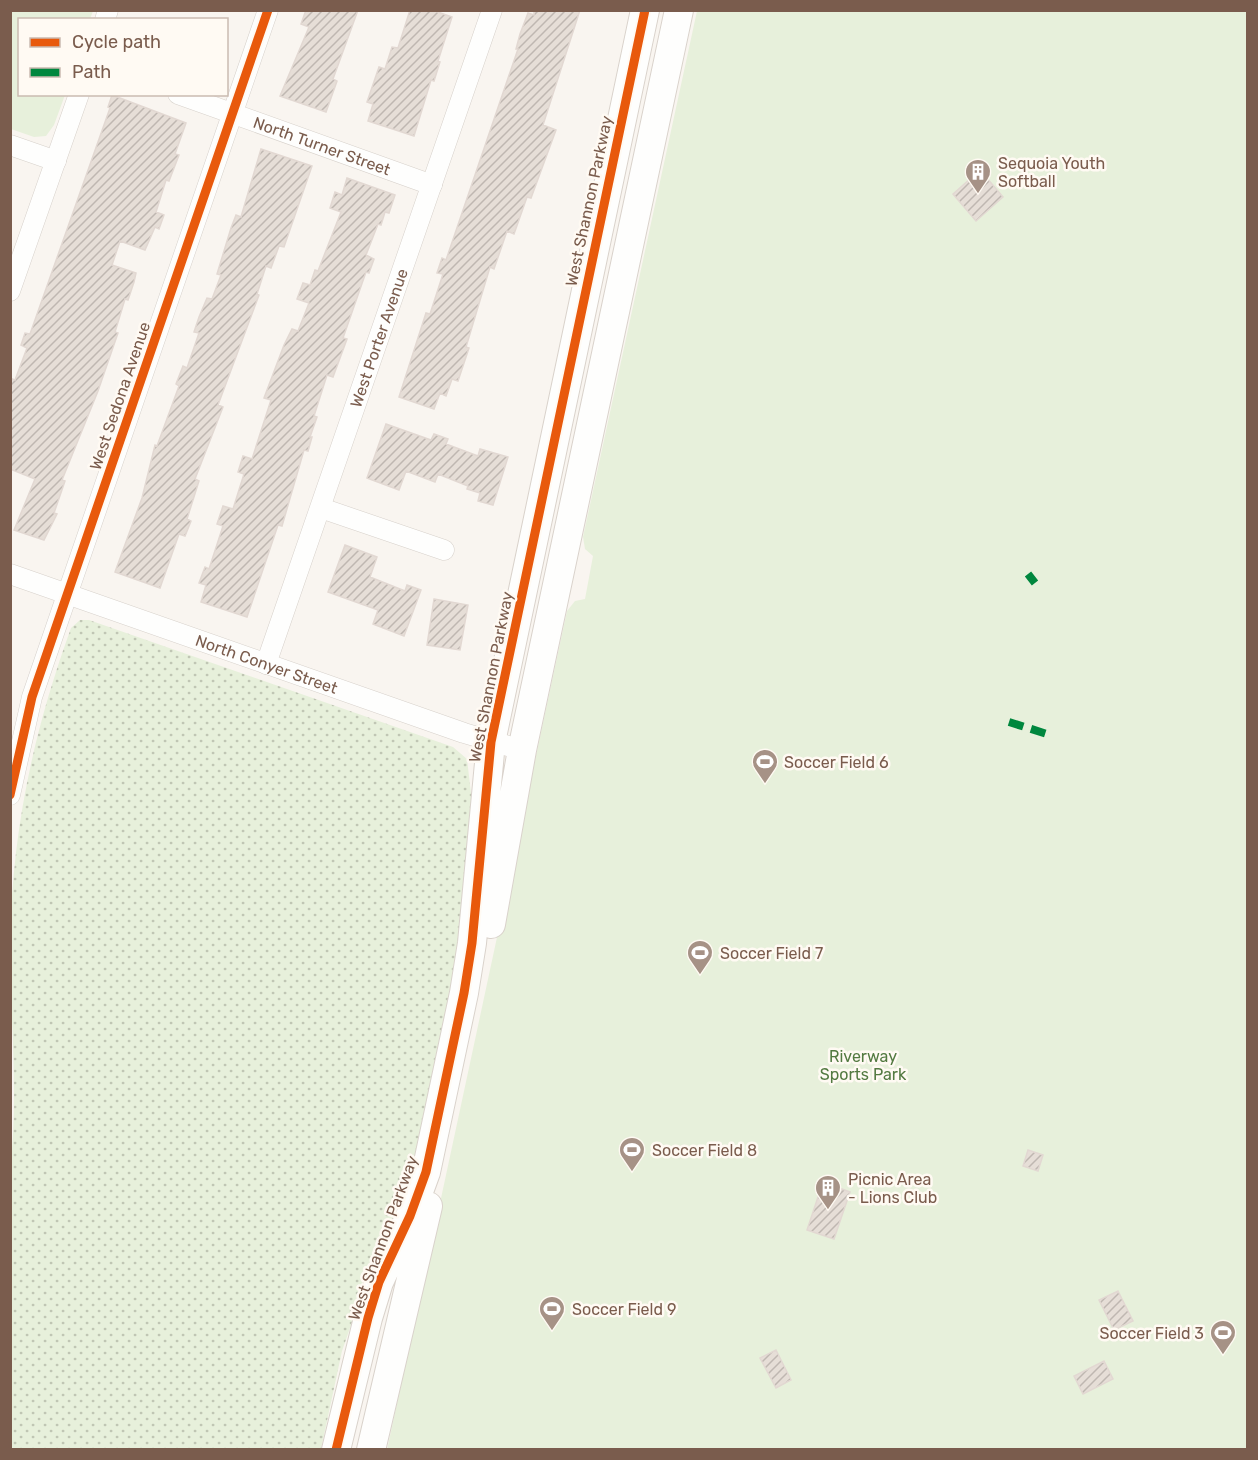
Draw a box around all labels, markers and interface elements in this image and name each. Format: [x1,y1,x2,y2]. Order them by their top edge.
legend [18,18,228,96]
text: Cycle path [72,31,161,53]
text: Path [72,61,111,83]
street label: North Turner Street [251,112,393,179]
street label: West Shannon Parkway [562,114,616,288]
place label: Sequoia Youth Softball [998,154,1105,191]
building icon: Sequoia Youth Softball [963,157,993,195]
street label: West Porter Avenue [346,266,411,410]
street label: West Sedona Avenue [86,319,154,473]
street label: West Shannon Parkway [465,590,517,764]
street label: North Conyer Street [193,630,340,698]
sports icon: Soccer Field 6 [750,747,780,785]
place label: Soccer Field 6 [784,753,889,772]
sports icon: Soccer Field 7 [685,938,715,976]
place label: Soccer Field 7 [720,944,823,963]
park label: Riverway Sports Park [820,1047,907,1084]
sports icon: Soccer Field 8 [617,1135,647,1173]
place label: Soccer Field 8 [652,1141,757,1160]
street label: West Shannon Parkway [344,1153,422,1323]
place label: Picnic Area - Lions Club [848,1170,937,1207]
building icon: Picnic Area - Lions Club [813,1173,843,1211]
sports icon: Soccer Field 9 [537,1294,567,1332]
place label: Soccer Field 9 [572,1300,676,1319]
sports icon: Soccer Field 3 [1208,1318,1238,1356]
place label: Soccer Field 3 [1099,1324,1204,1343]

